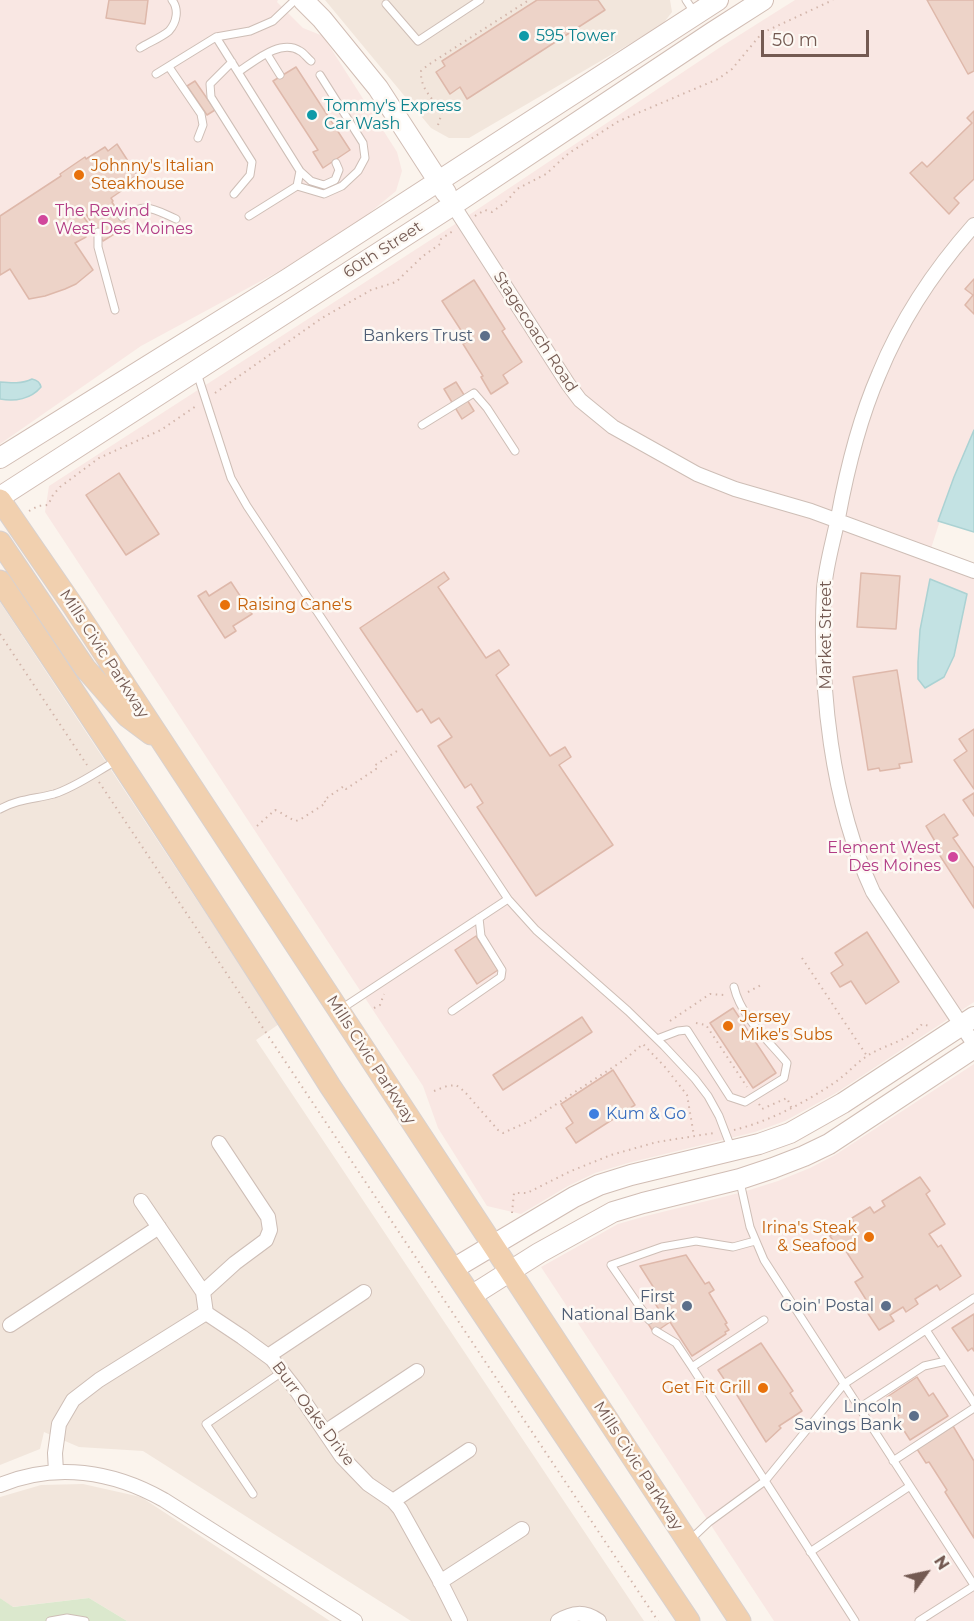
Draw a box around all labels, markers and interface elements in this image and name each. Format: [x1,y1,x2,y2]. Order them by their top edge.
scale bar [764,18,872,56]
place label: 595 Tower [536,26,616,46]
marker: 595 Tower [517,29,531,43]
text: 50 m [772,29,818,51]
place label: Tommy's Express Car Wash [324,96,461,134]
marker: Tommy's Express Car Wash [305,108,319,122]
place label: Johnny's Italian Steakhouse [91,156,214,194]
marker: Johnny's Italian Steakhouse [72,168,86,182]
place label: The Rewind West Des Moines [55,201,193,239]
marker: The Rewind West Des Moines [36,213,50,227]
street label: 60th Street [340,217,426,283]
street label: Stagecoach Road [489,268,581,396]
place label: Bankers Trust [363,326,473,346]
marker: Bankers Trust [478,329,492,343]
street label: Market Street [816,581,836,689]
street label: Mills Civic Parkway [55,586,153,722]
place label: Raising Cane's [237,595,352,615]
marker: Raising Cane's [218,598,232,612]
place label: Element West Des Moines [827,838,941,876]
marker: Element West Des Moines [946,850,960,864]
street label: Mills Civic Parkway [322,992,420,1128]
place label: Jersey Mike's Subs [740,1007,833,1045]
marker: Jersey Mike's Subs [721,1019,735,1033]
place label: Kum & Go [606,1104,686,1124]
marker: Kum & Go [587,1107,601,1121]
place label: Irina's Steak & Seafood [762,1218,857,1256]
marker: Irina's Steak & Seafood [862,1230,876,1244]
place label: First National Bank [561,1287,675,1325]
place label: Goin' Postal [780,1296,874,1316]
marker: First National Bank [680,1299,694,1313]
marker: Goin' Postal [879,1299,893,1313]
street label: Burr Oaks Drive [267,1358,359,1470]
place label: Get Fit Grill [662,1378,751,1398]
marker: Get Fit Grill [756,1381,770,1395]
place label: Lincoln Savings Bank [794,1397,902,1435]
street label: Mills Civic Parkway [589,1398,687,1534]
marker: Lincoln Savings Bank [907,1409,921,1423]
north arrow [896,1543,956,1603]
text: N [930,1552,953,1574]

